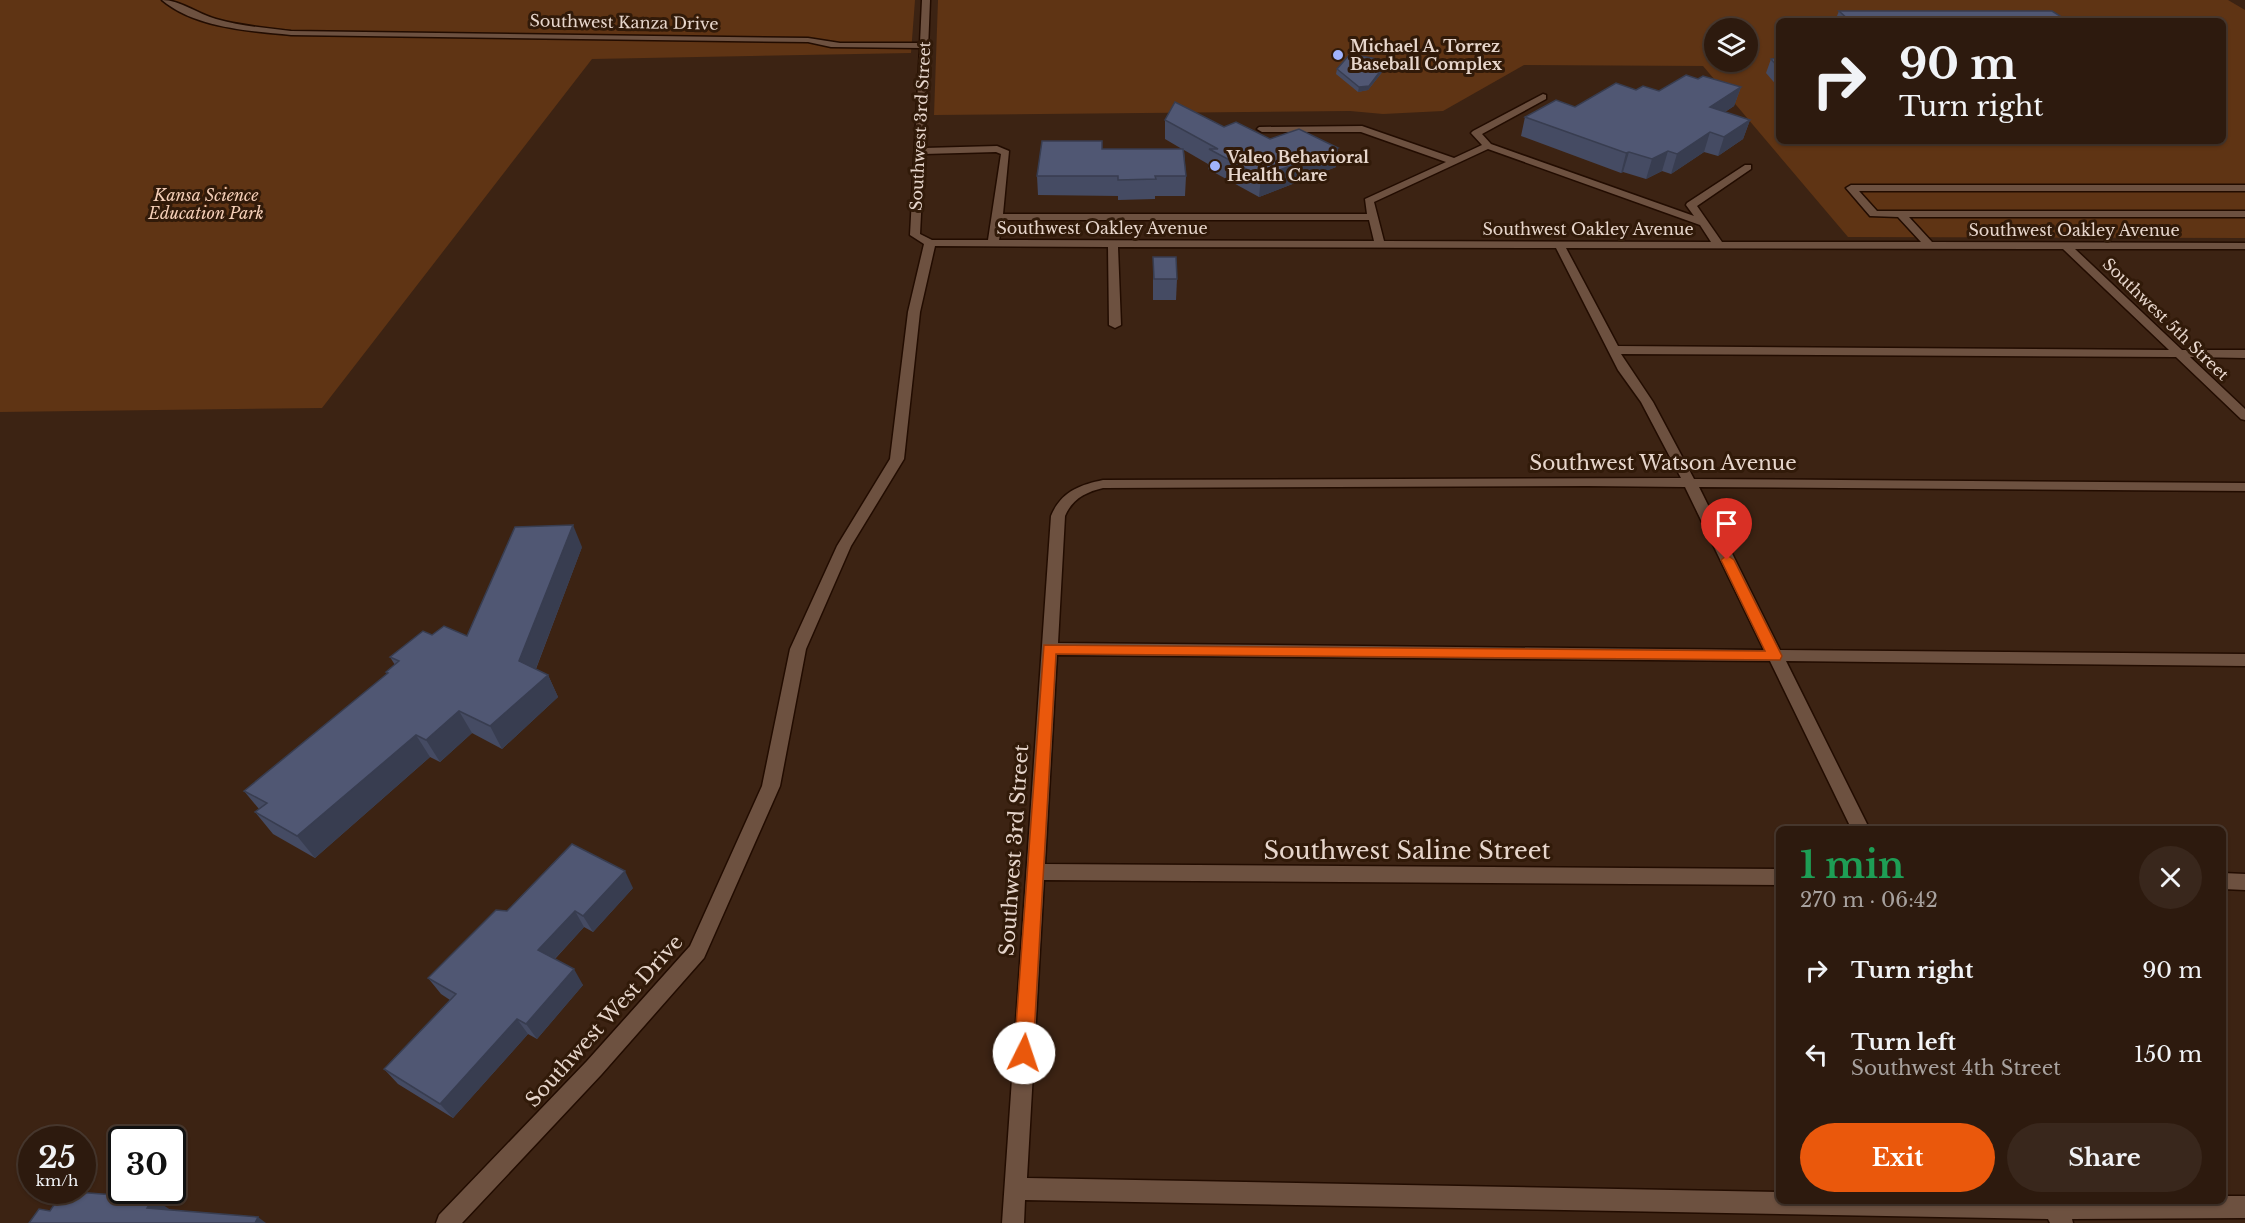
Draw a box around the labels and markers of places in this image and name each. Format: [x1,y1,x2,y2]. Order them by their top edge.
place label: Michael A. Torrez Baseball Complex [1350,36,1503,74]
marker: Michael A. Torrez Baseball Complex [1331,48,1345,62]
place label: Valeo Behavioral Health Care [1226,147,1369,185]
marker: Valeo Behavioral Health Care [1208,159,1222,173]
pin [1701,498,1752,560]

